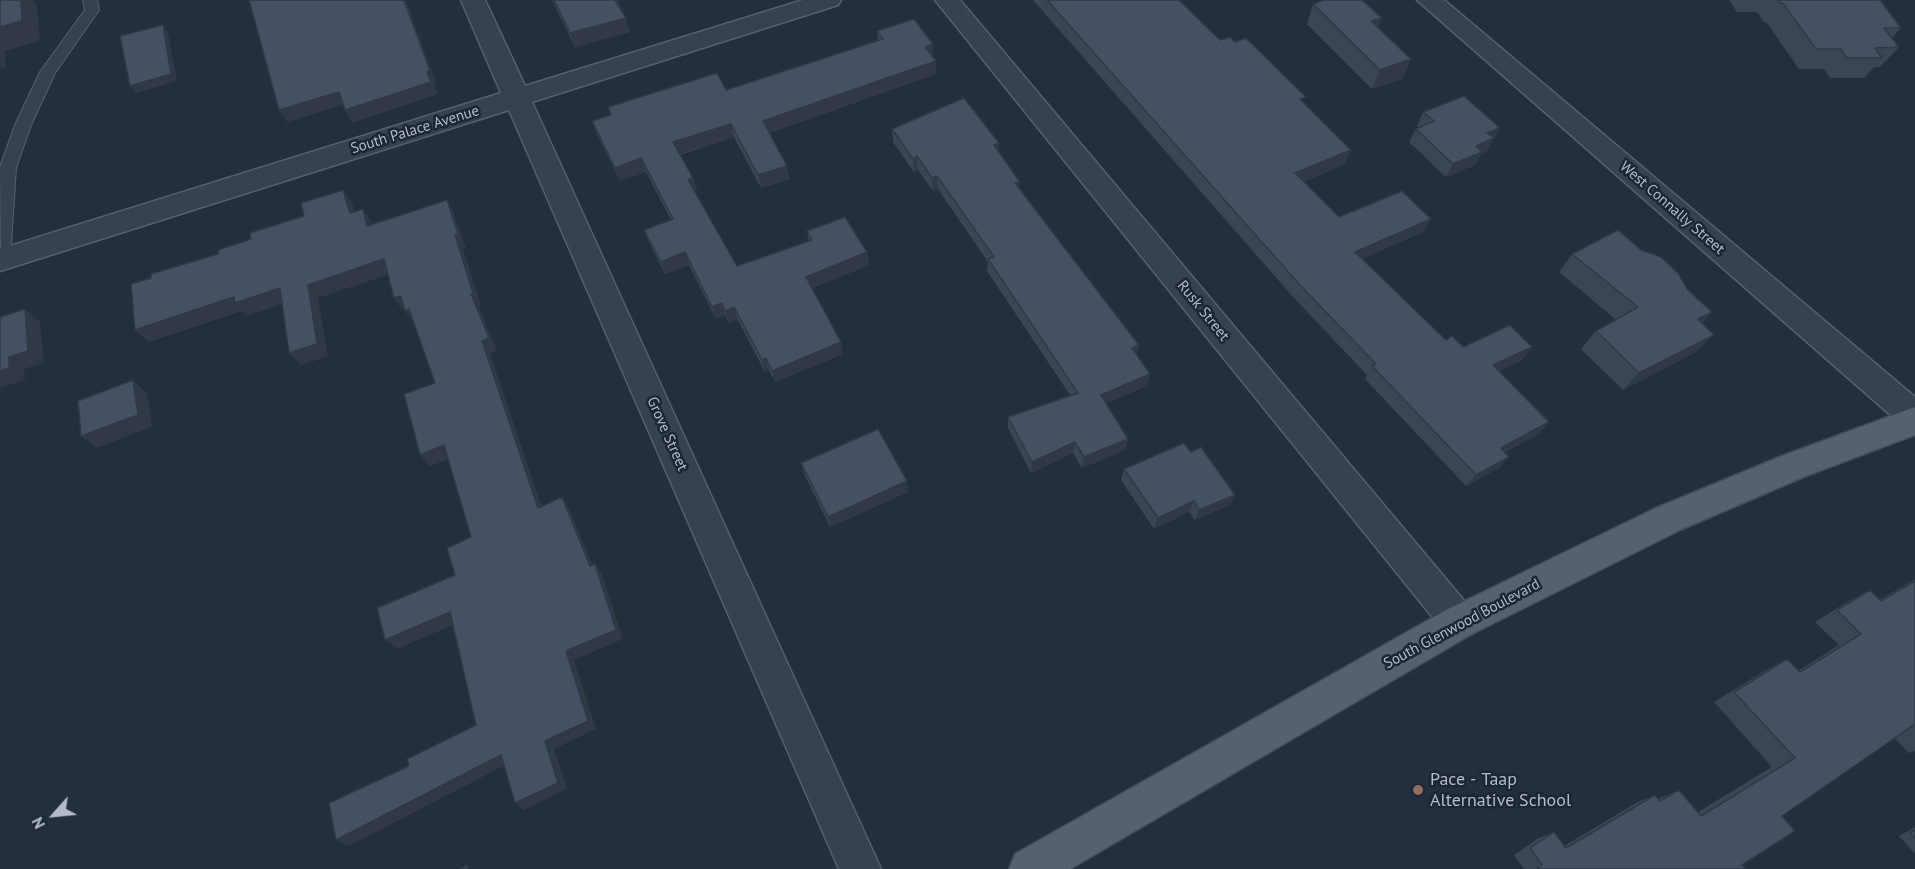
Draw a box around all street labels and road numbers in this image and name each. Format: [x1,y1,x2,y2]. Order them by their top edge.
street label: South Palace Avenue [349,102,481,158]
street label: West Connally Street [1616,158,1728,258]
street label: Rusk Street [1173,277,1233,345]
street label: Grove Street [643,394,691,474]
street label: South Glenwood Boulevard [1381,575,1543,673]

